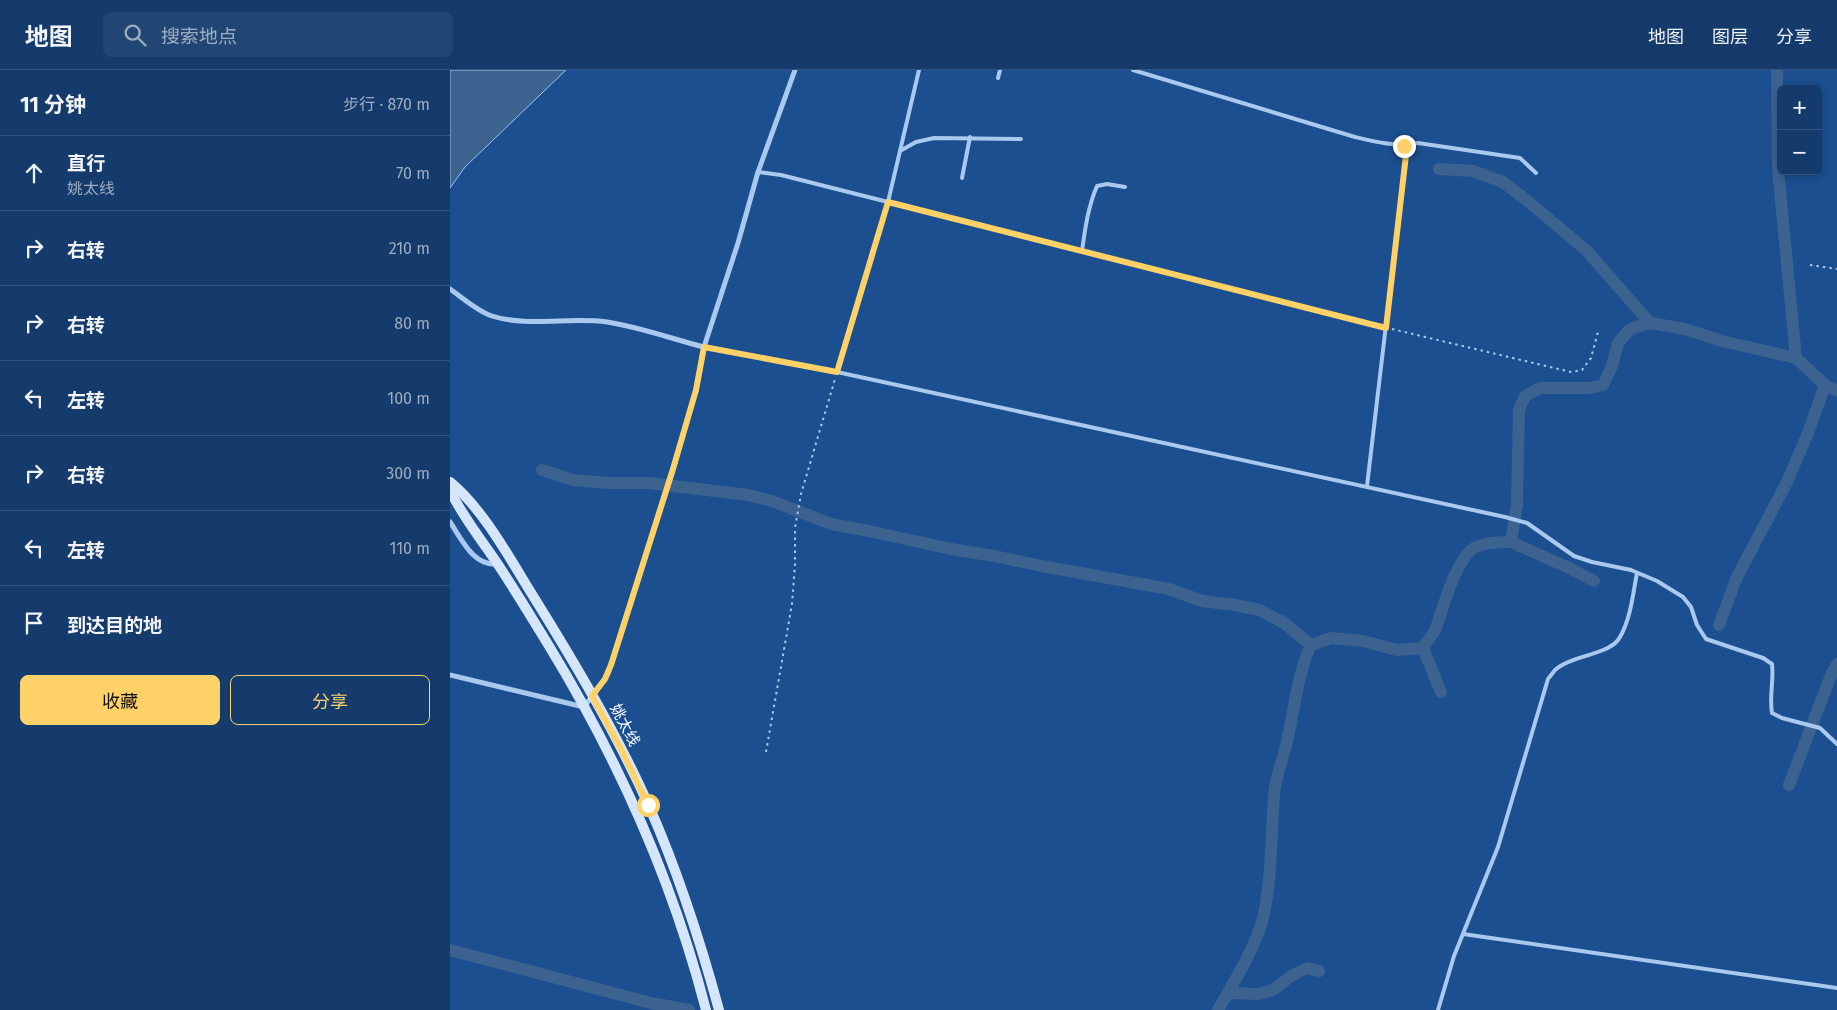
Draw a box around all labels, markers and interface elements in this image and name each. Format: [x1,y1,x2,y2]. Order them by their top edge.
search box [103,12,453,57]
icon: search [121,21,149,49]
text: 地图 [25,23,73,51]
text: 搜索地点 [161,25,237,48]
text: 地图 [1648,26,1684,48]
text: 图层 [1712,26,1748,48]
text: 分享 [1776,26,1812,48]
map controls [1777,85,1822,175]
button: + [1777,85,1822,130]
text: 11 分钟 [20,92,86,118]
text: 步行 · 870 m [343,95,430,114]
button: − [1777,130,1822,175]
route end [1393,135,1416,158]
text: 直行 [67,152,105,175]
icon: ahead [20,159,48,187]
text: 70 m [396,164,430,183]
text: 姚太线 [67,179,115,198]
icon: right [20,234,48,262]
text: 右转 [67,239,105,262]
text: 210 m [389,239,430,258]
icon: right [20,309,48,337]
text: 右转 [67,314,105,337]
text: 80 m [394,314,430,333]
icon: left [20,384,48,412]
text: 左转 [67,389,105,412]
text: 100 m [387,389,430,408]
icon: right [20,459,48,487]
text: 右转 [67,464,105,487]
text: 300 m [386,464,430,483]
icon: left [20,534,48,562]
text: 左转 [67,539,105,562]
text: 110 m [389,539,430,558]
icon: arrive [20,609,48,637]
text: 到达目的地 [67,614,162,637]
button: 收藏 [20,675,220,725]
button: 分享 [230,675,430,725]
street label: 姚太线 [606,701,644,749]
route start [637,794,660,817]

